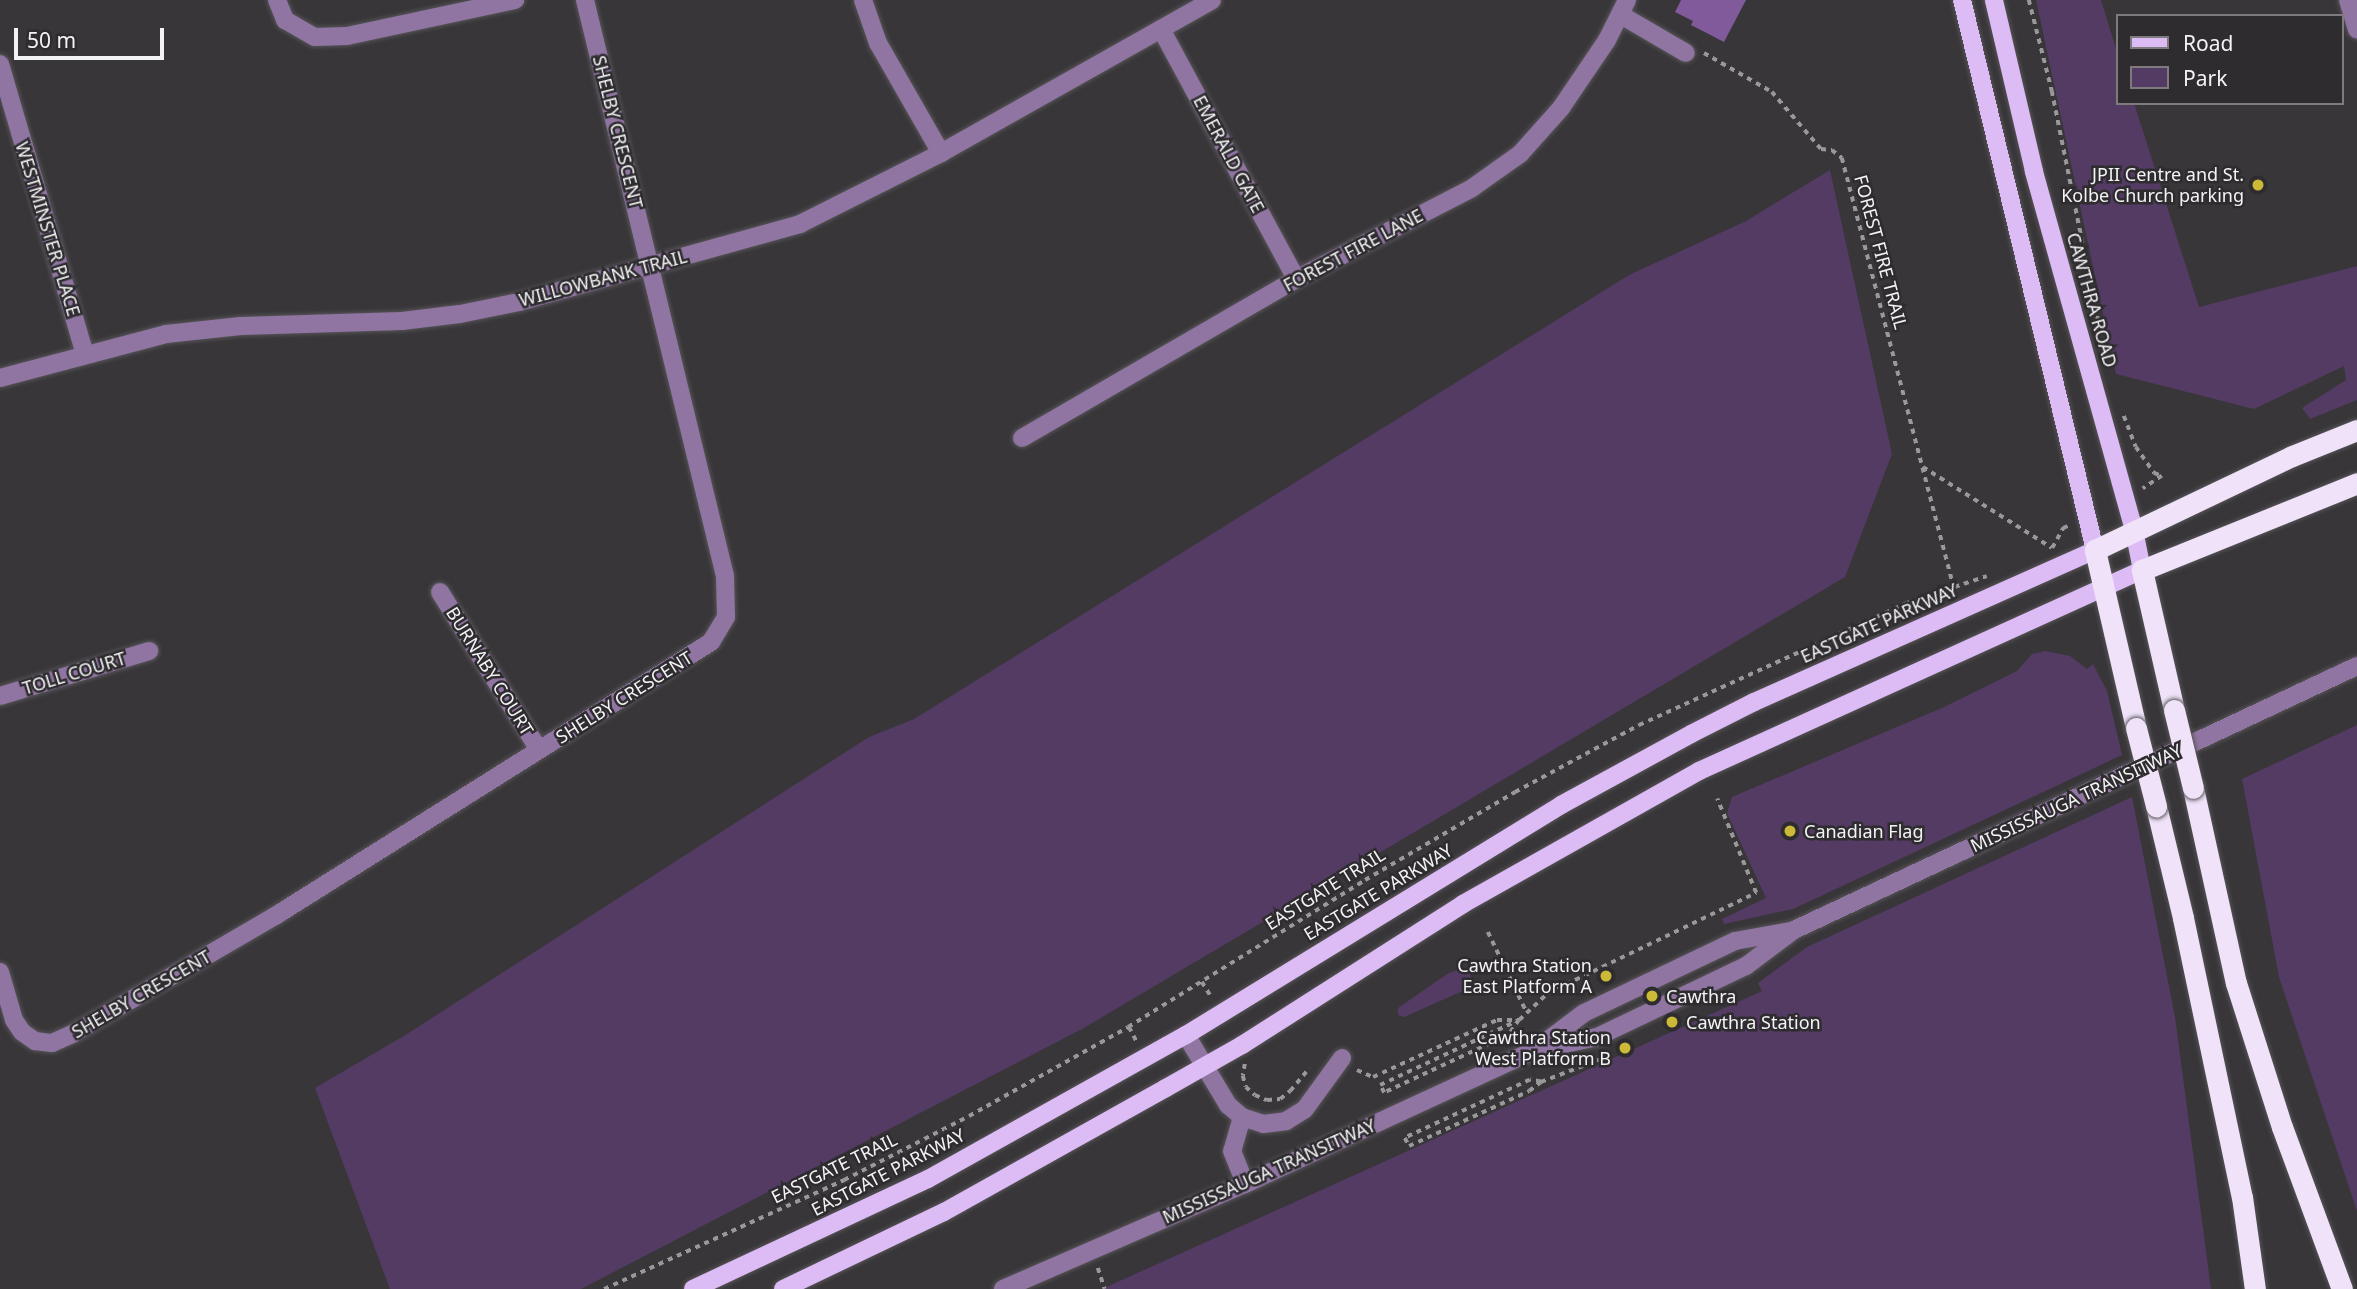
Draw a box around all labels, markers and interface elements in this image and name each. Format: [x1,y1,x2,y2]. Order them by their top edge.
scale bar [18,14,168,58]
legend [2116,14,2343,105]
text: 50 m [27,26,76,54]
text: Road [2183,29,2233,57]
street label: SHELBY CRESCENT [589,53,647,211]
text: Park [2183,64,2227,92]
street label: EMERALD GATE [1189,92,1269,216]
street label: WESTMINSTER PLACE [11,139,85,319]
place label: JPII Centre and St. Kolbe Church parking [2061,164,2244,206]
street label: FOREST FIRE TRAIL [1850,173,1912,331]
marker: JPII Centre and St. Kolbe Church parking [2250,177,2266,193]
street label: FOREST FIRE LANE [1279,204,1427,296]
street label: CAWTHRA ROAD [2062,230,2122,370]
street label: WILLOWBANK TRAIL [517,245,689,311]
street label: EASTGATE PARKWAY [1797,579,1961,667]
street label: BURNABY COURT [442,603,538,739]
street label: SHELBY CRESCENT [552,646,696,748]
street label: TOLL COURT [20,647,128,699]
street label: MISSISSAUGA TRANSITWAY [1967,739,2185,857]
place label: Canadian Flag [1804,820,1923,842]
marker: Canadian Flag [1782,823,1798,839]
street label: EASTGATE PARKWAY [1300,839,1456,945]
street label: EASTGATE TRAIL [1261,843,1389,935]
street label: SHELBY CRESCENT [68,945,214,1043]
place label: Cawthra Station East Platform A [1457,955,1592,998]
marker: Cawthra Station East Platform A [1598,968,1614,984]
place label: Cawthra [1666,985,1736,1007]
marker: Cawthra [1644,988,1660,1004]
place label: Cawthra Station [1686,1011,1821,1033]
marker: Cawthra Station [1664,1014,1680,1030]
place label: Cawthra Station West Platform B [1475,1027,1611,1070]
marker: Cawthra Station West Platform B [1617,1040,1633,1056]
street label: MISSISSAUGA TRANSITWAY [1159,1114,1379,1228]
street label: EASTGATE PARKWAY [808,1124,968,1220]
street label: EASTGATE TRAIL [768,1128,900,1208]

